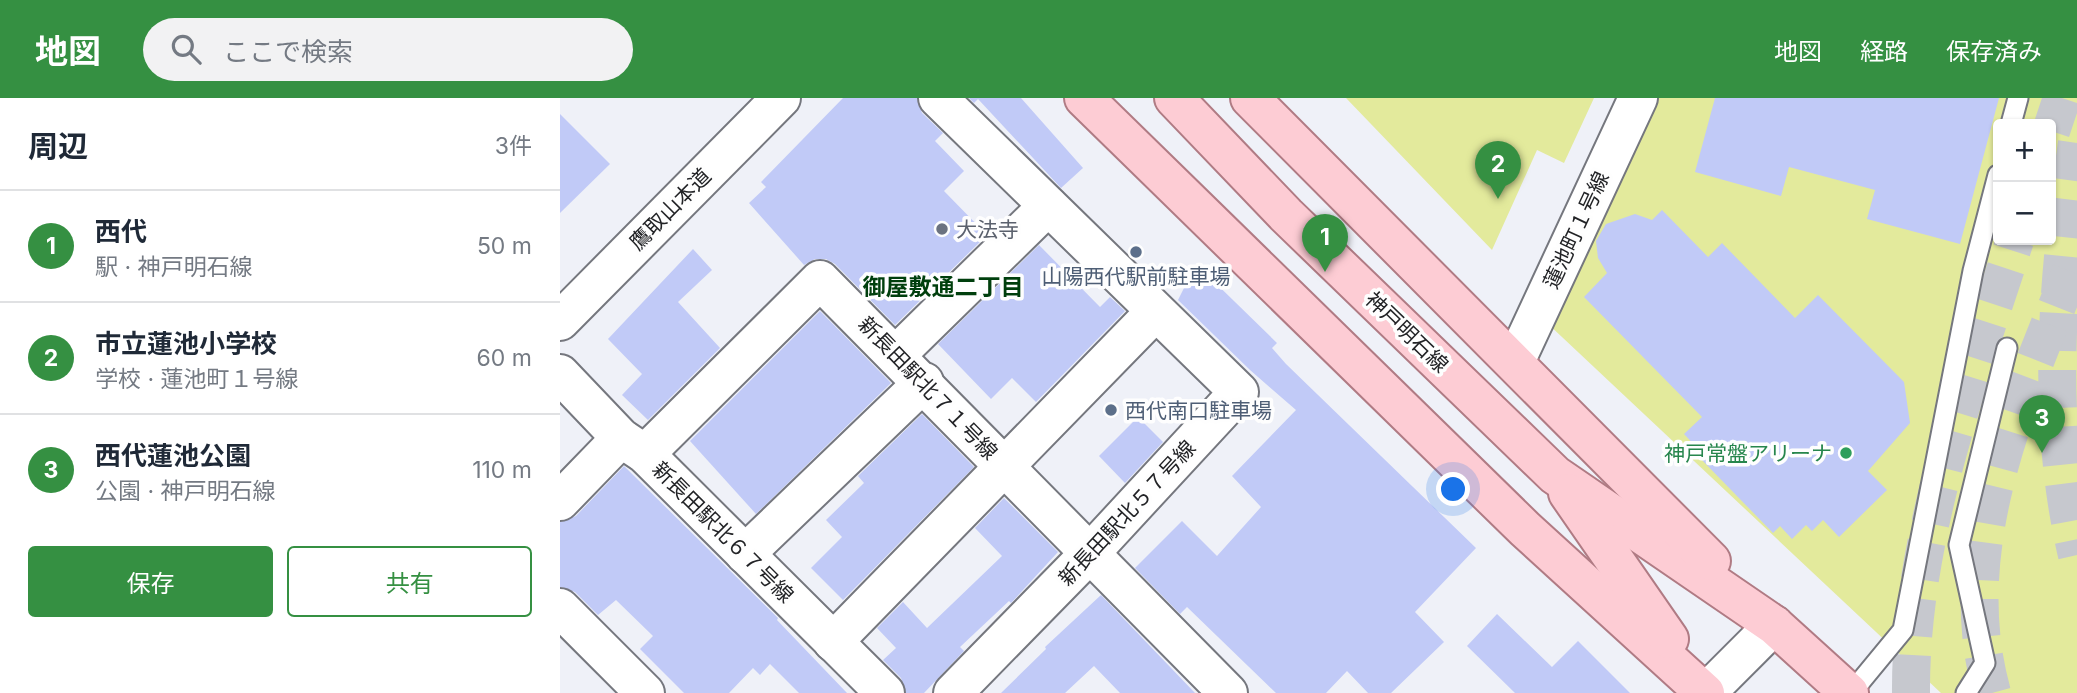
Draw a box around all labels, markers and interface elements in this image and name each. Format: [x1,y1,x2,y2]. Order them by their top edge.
search box [143,18,633,81]
icon: search [167,30,205,68]
text: 地図 [35,31,101,71]
text: ここで検索 [223,36,353,67]
text: 地図 [1774,37,1822,66]
text: 経路 [1860,37,1908,66]
text: 保存済み [1946,37,2042,66]
map controls [1993,119,2056,245]
button: + [1993,119,2056,182]
text: 周辺 [28,128,88,164]
text: 3件 [495,132,532,160]
pin: 2 [1475,141,1521,199]
street label: 鷹取山本道 [624,163,716,255]
street label: 蓮池町１号線 [1538,168,1614,292]
button: − [1993,182,2056,245]
pin: 1 [1302,214,1348,272]
text: 西代 [95,216,147,247]
place label: 大法寺 [956,217,1019,242]
marker: 大法寺 [934,221,950,237]
text: 1 [46,232,56,260]
text: 50 m [477,232,532,260]
marker: 山陽西代駅前駐車場 [1128,244,1144,260]
text: 駅 · 神戸明石線 [95,253,253,281]
place label: 山陽西代駅前駐車場 [1042,264,1231,289]
district label: 御屋敷通二丁目 [863,273,1024,301]
street label: 神戸明石線 [1361,287,1453,377]
street label: 新長田駅北７１号線 [853,311,1003,465]
text: 市立蓮池小学校 [95,328,277,359]
text: 2 [44,344,58,372]
text: 60 m [477,344,532,372]
text: 学校 · 蓮池町１号線 [95,365,299,393]
pin: 3 [2019,395,2065,453]
place label: 西代南口駐車場 [1125,398,1272,423]
marker: 西代南口駐車場 [1103,402,1119,418]
street label: 新長田駅北５７号線 [1053,435,1201,591]
text: 西代蓮池公園 [95,440,251,471]
place label: 神戸常盤アリーナ [1664,441,1832,466]
marker: 神戸常盤アリーナ [1838,445,1854,461]
text: 3 [44,456,58,484]
text: 110 m [472,456,532,484]
street label: 新長田駅北６７号線 [647,456,799,608]
your location [1436,472,1470,506]
text: 公園 · 神戸明石線 [95,477,276,505]
button: 保存 [28,546,273,617]
button: 共有 [287,546,532,617]

